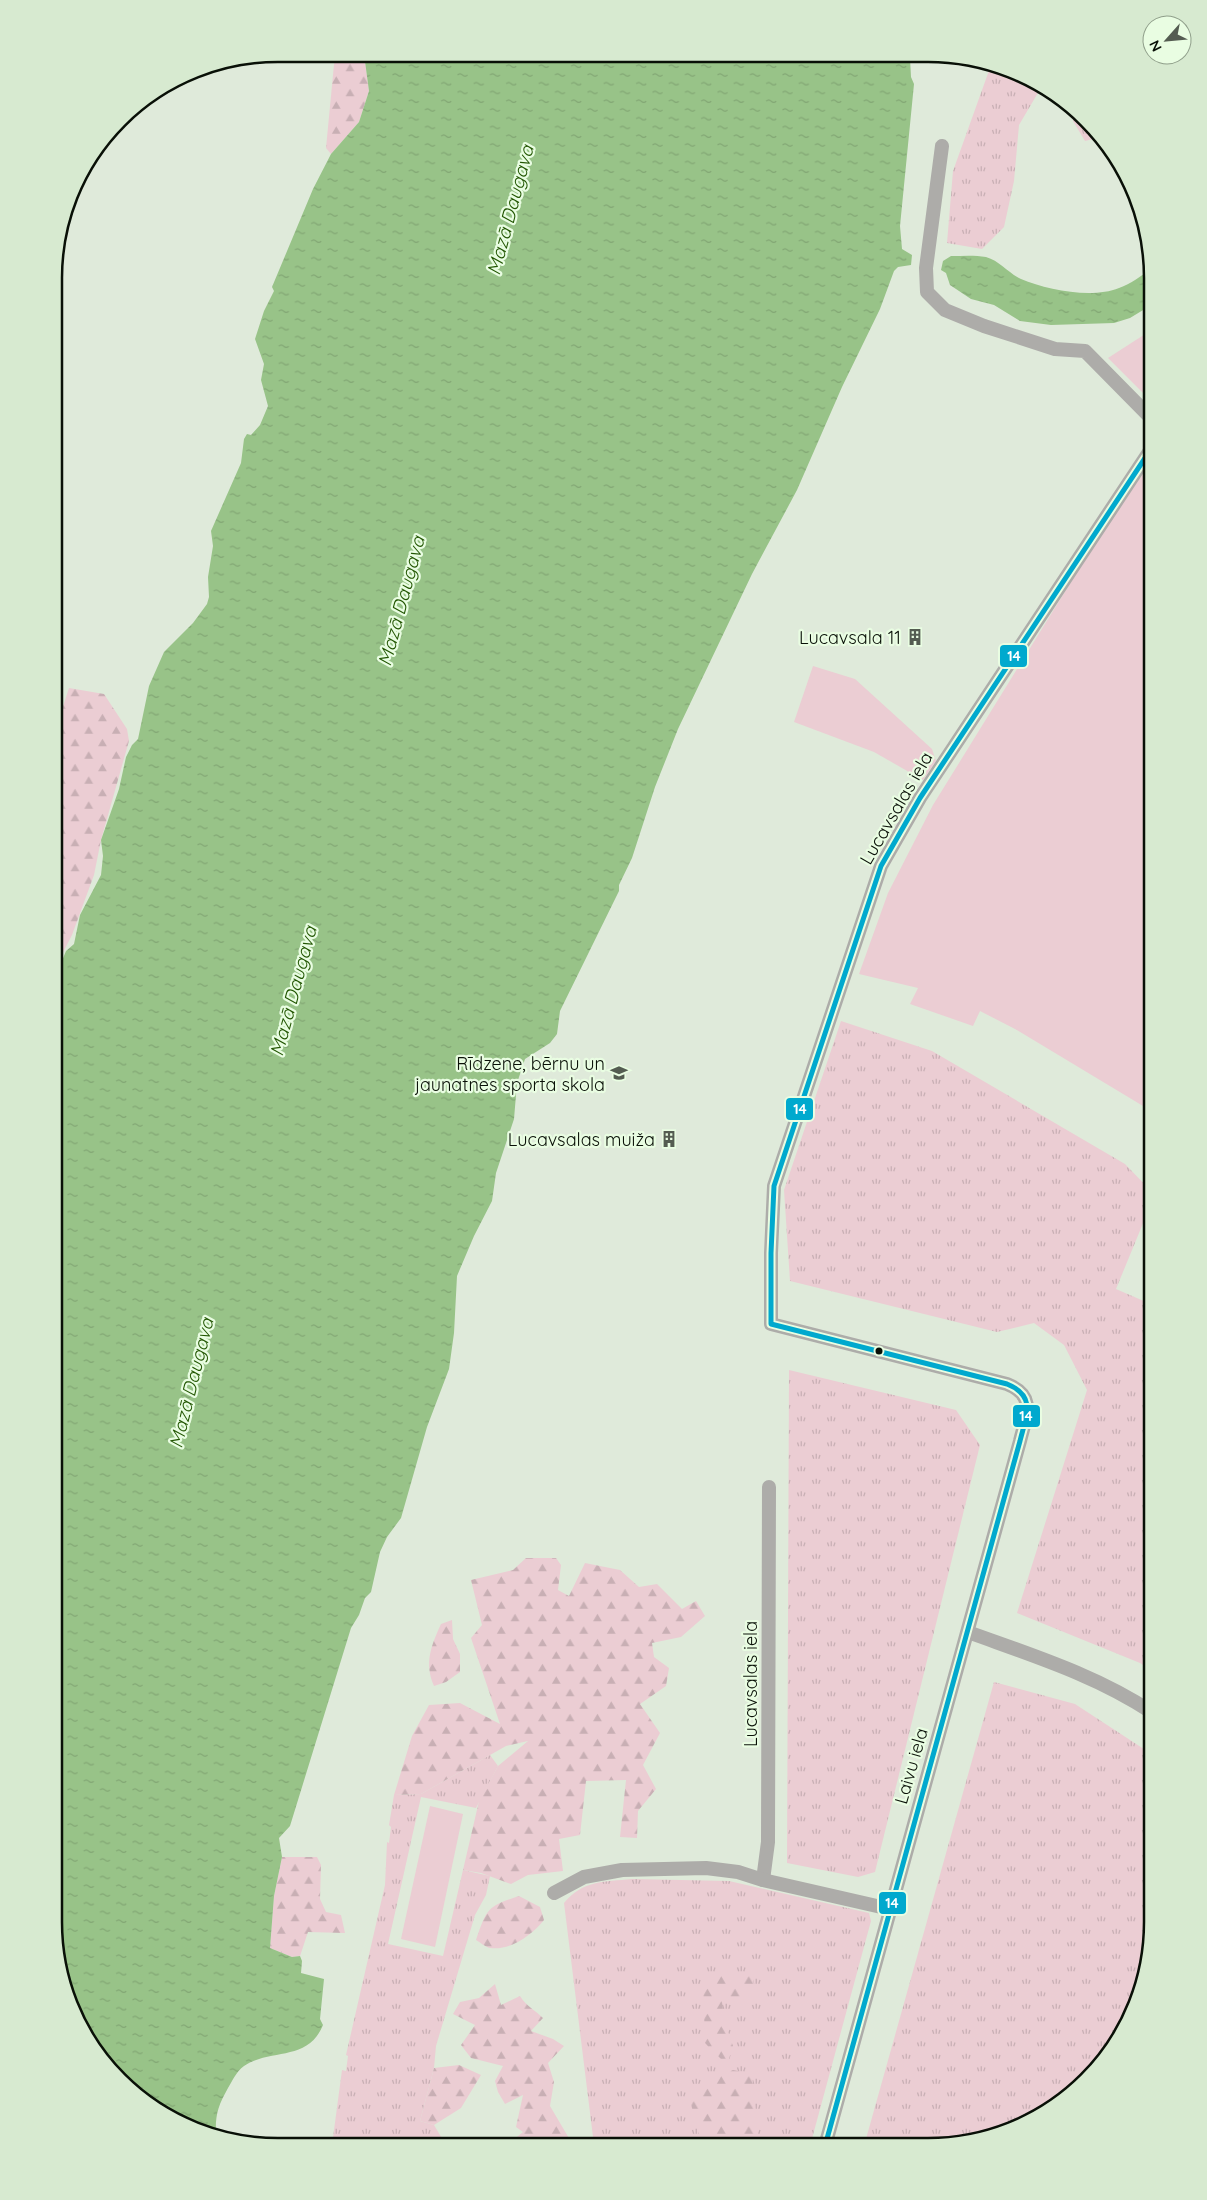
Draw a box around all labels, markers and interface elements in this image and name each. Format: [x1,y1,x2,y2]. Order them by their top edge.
north arrow [1142,15,1192,65]
text: N [1145,37,1166,55]
water label: Mazā Daugava [481,141,539,277]
water label: Mazā Daugava [372,532,430,668]
place label: Lucavsala 11 [799,626,901,649]
building icon: Lucavsala 11 [905,627,925,647]
line badge: 14 [999,644,1028,668]
text: 14 [1007,647,1021,665]
street label: Lucavsalas iela [854,748,938,868]
water label: Mazā Daugava [264,922,322,1058]
place label: Rīdzene, bērnu un jaunatnes sporta skola [414,1052,605,1096]
school or university icon: Rīdzene, bērnu un jaunatnes sporta skola [609,1063,629,1083]
line badge: 14 [785,1097,814,1121]
text: 14 [793,1100,807,1118]
place label: Lucavsalas muiža [508,1128,655,1151]
building icon: Lucavsalas muiža [659,1129,679,1149]
water label: Mazā Daugava [163,1314,219,1451]
unlabelled marker [874,1346,884,1356]
line badge: 14 [1012,1404,1041,1428]
text: 14 [1019,1407,1033,1425]
street label: Lucavsalas iela [739,1621,762,1747]
street label: Laivu iela [889,1725,933,1807]
line badge: 14 [878,1891,907,1915]
text: 14 [885,1894,899,1912]

